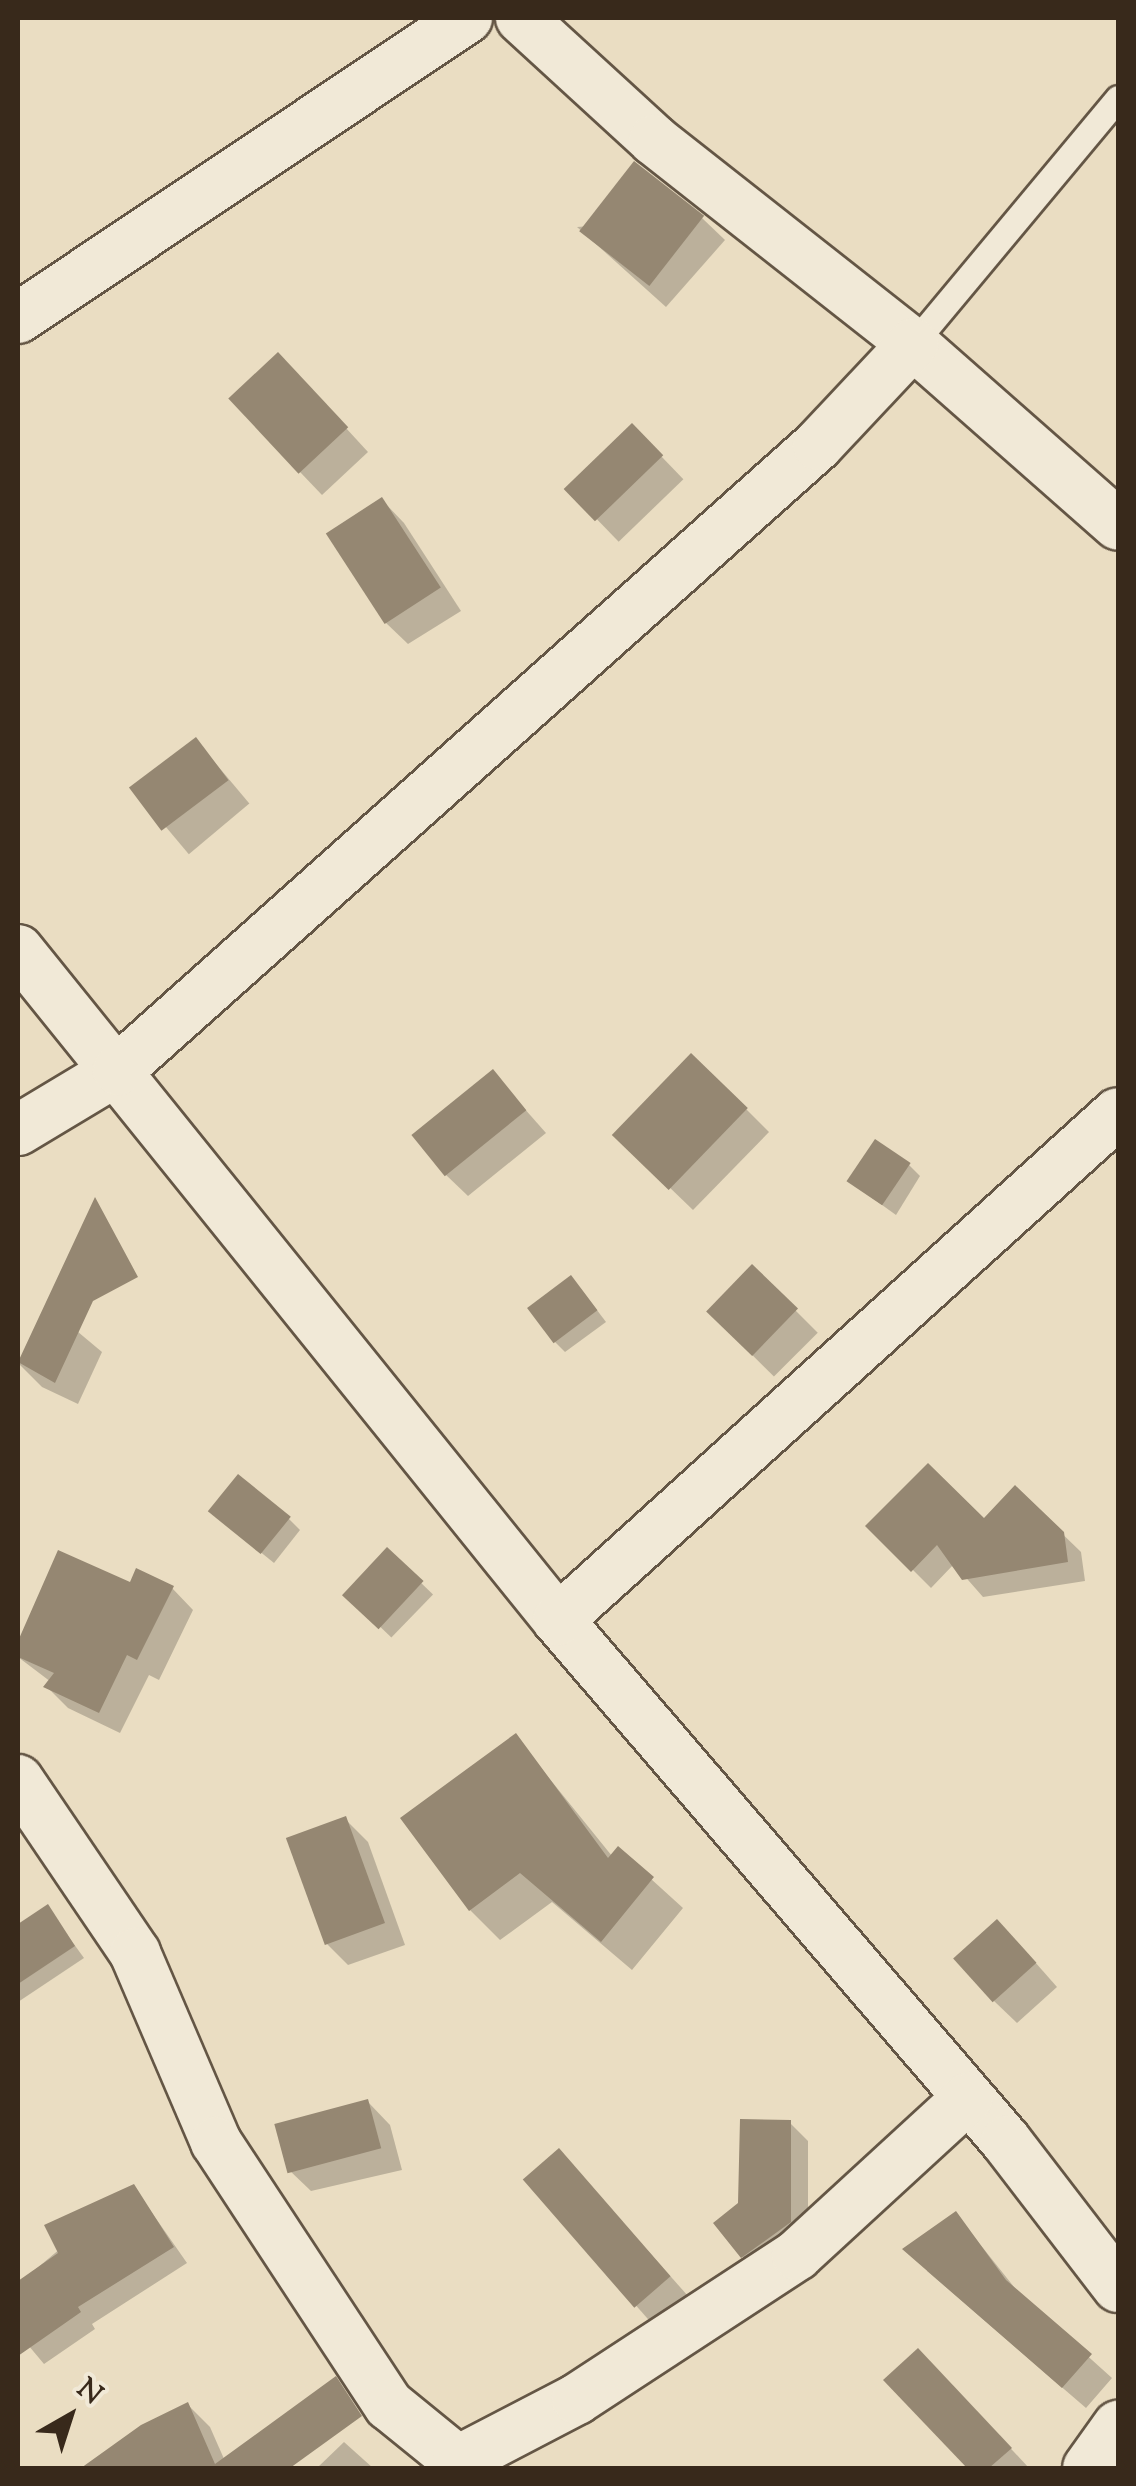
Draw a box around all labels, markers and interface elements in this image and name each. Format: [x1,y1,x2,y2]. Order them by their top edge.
north arrow [20,2366,120,2466]
text: N [68,2370,110,2415]

